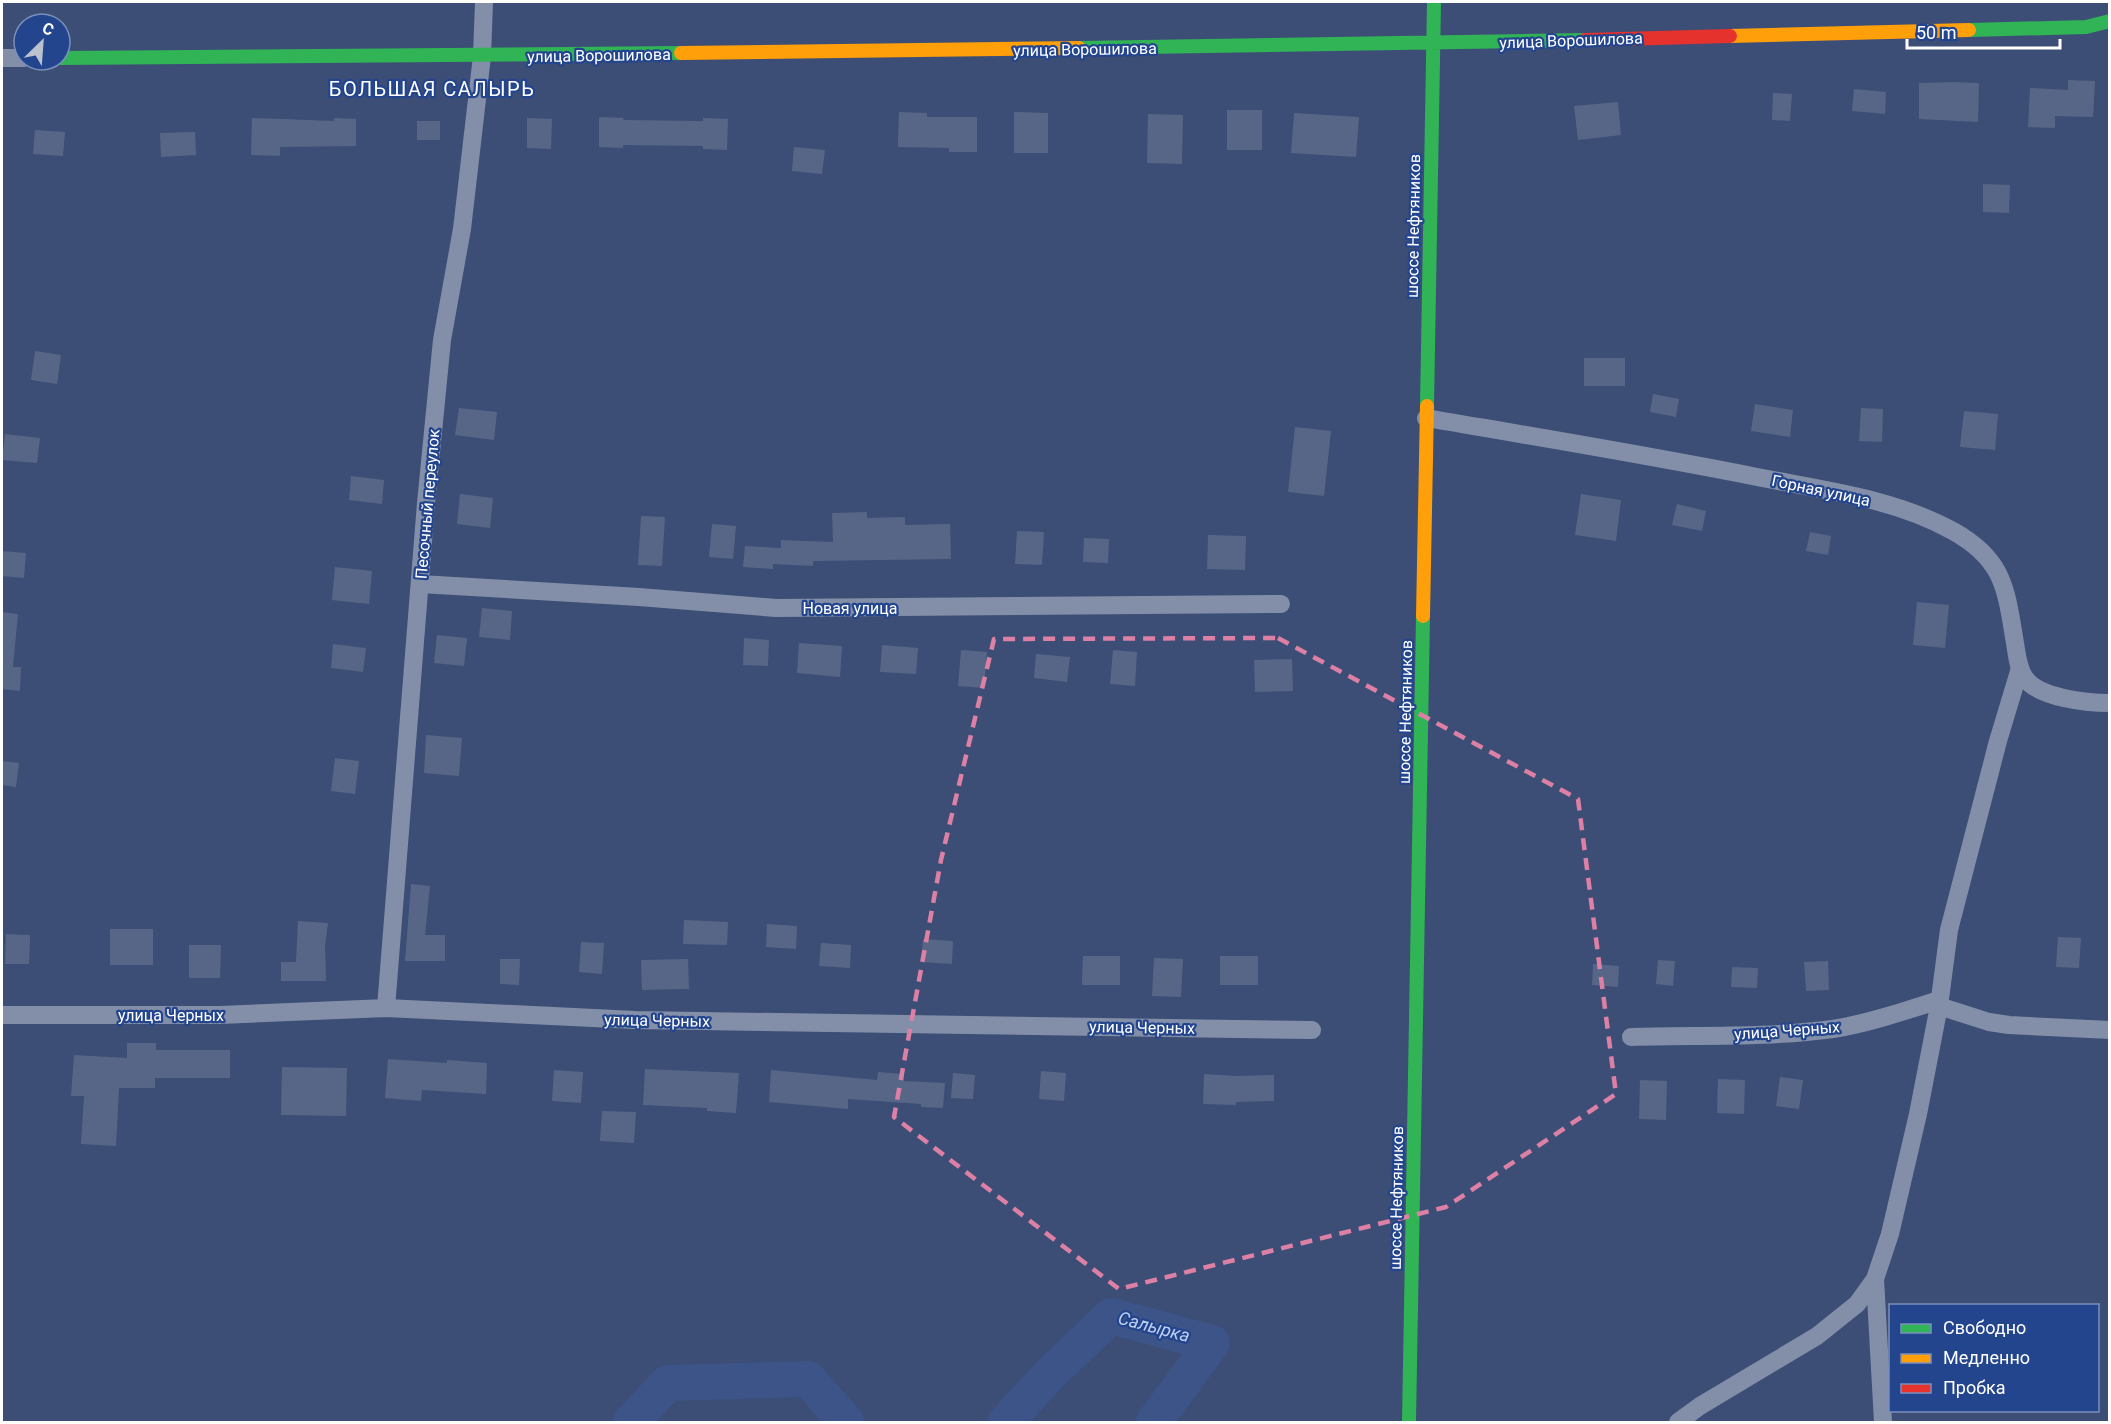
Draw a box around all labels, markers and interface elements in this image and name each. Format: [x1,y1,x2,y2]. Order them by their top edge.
north arrow [12,12,72,72]
scale bar [1907,12,2060,50]
text: С [39,18,57,40]
text: 50 m [1916,22,1956,43]
street label: улица Ворошилова [1499,29,1643,52]
street label: улица Ворошилова [1013,39,1157,60]
street label: улица Ворошилова [527,45,671,66]
district label: БОЛЬШАЯ САЛЫРЬ [329,77,535,101]
street label: шоссе Нефтяников [1403,154,1424,298]
street label: Песочный переулок [411,428,444,580]
street label: Горная улица [1770,471,1872,510]
street label: Новая улица [802,599,898,618]
street label: шоссе Нефтяников [1395,640,1416,784]
street label: улица Черных [118,1006,224,1025]
street label: улица Черных [604,1010,710,1031]
street label: улица Черных [1089,1017,1195,1038]
street label: улица Черных [1734,1017,1841,1044]
street label: шоссе Нефтяников [1386,1126,1407,1270]
legend [1889,1304,2099,1412]
water label: Салырка [1116,1307,1192,1346]
text: Свободно [1943,1317,2026,1338]
text: Медленно [1943,1347,2030,1368]
text: Пробка [1943,1377,2006,1398]

